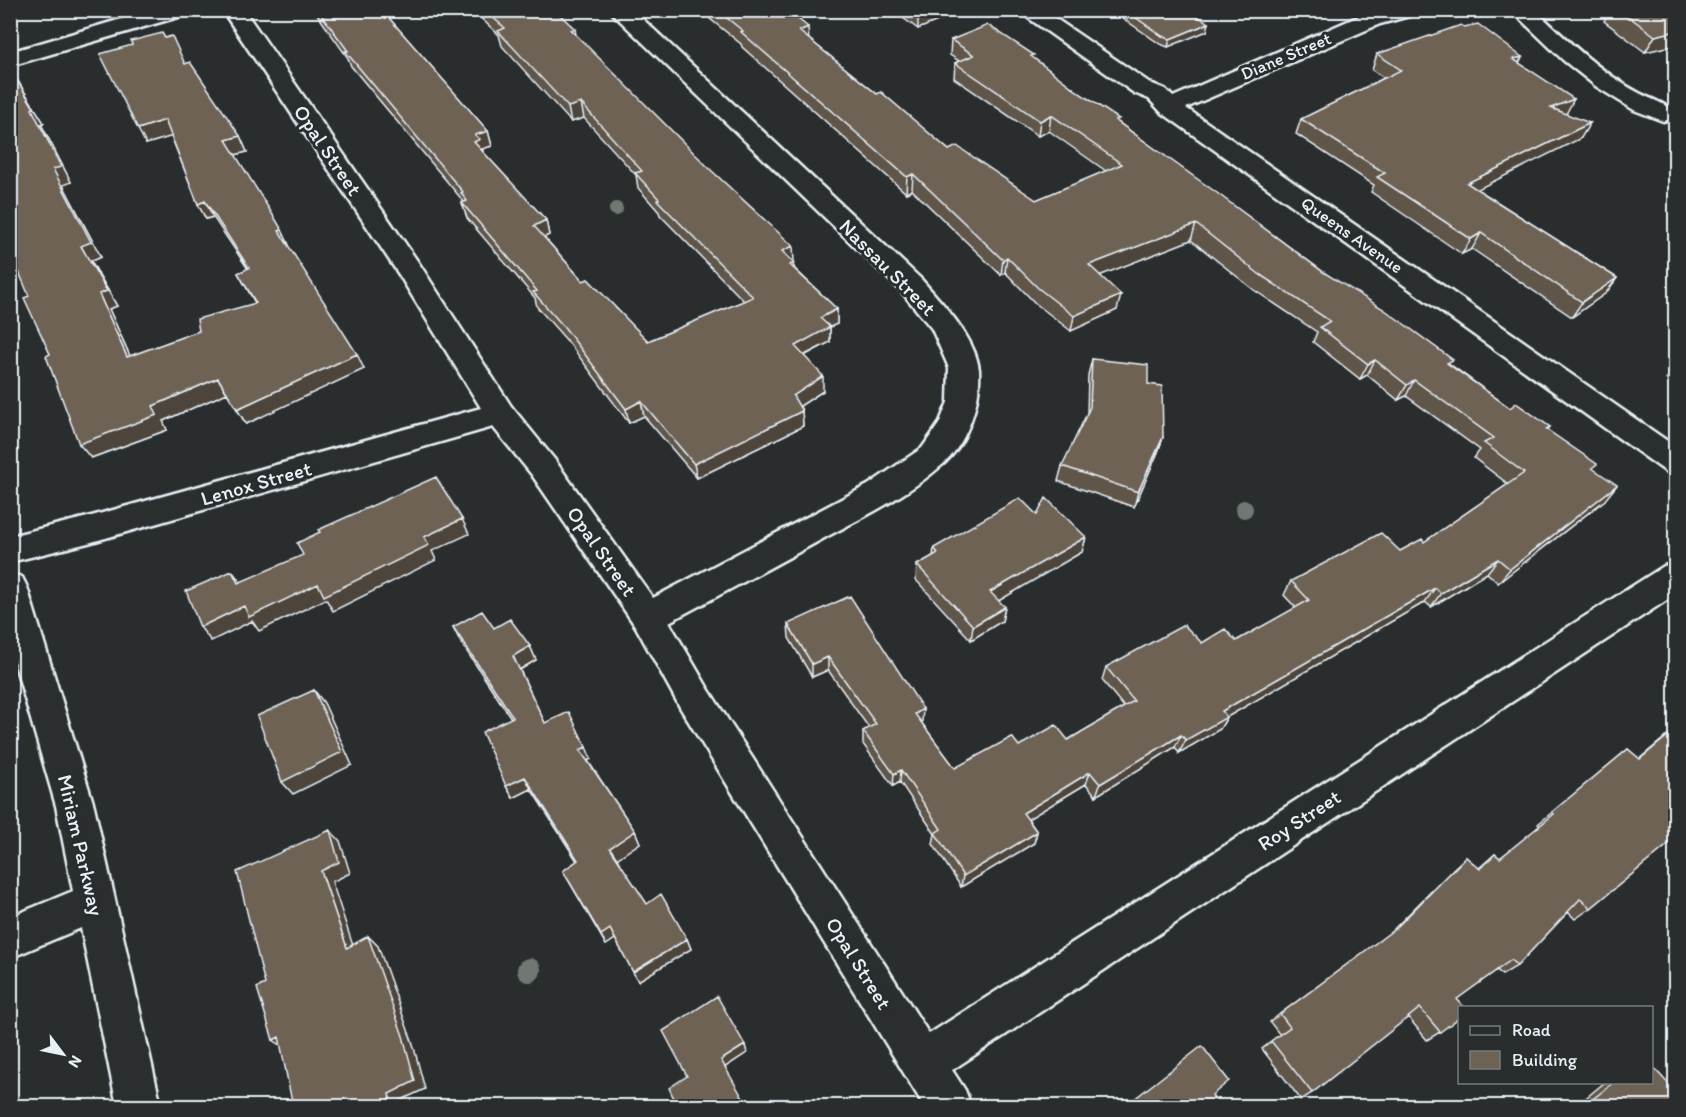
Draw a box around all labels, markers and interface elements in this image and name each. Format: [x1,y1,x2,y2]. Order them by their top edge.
street label: Diane Street [1237,27,1335,85]
street label: Opal Street [289,100,368,200]
street label: Queens Avenue [1297,192,1407,278]
street label: Nassau Street [834,213,942,321]
street label: Lenox Street [198,455,314,511]
street label: Opal Street [562,501,642,601]
street label: Miriam Parkway [53,772,109,918]
street label: Roy Street [1253,784,1345,856]
street label: Opal Street [821,912,897,1014]
legend [1458,1006,1653,1084]
text: Road [1512,1019,1551,1041]
north arrow [33,1024,93,1084]
text: Building [1512,1049,1578,1071]
text: N [64,1052,86,1071]

